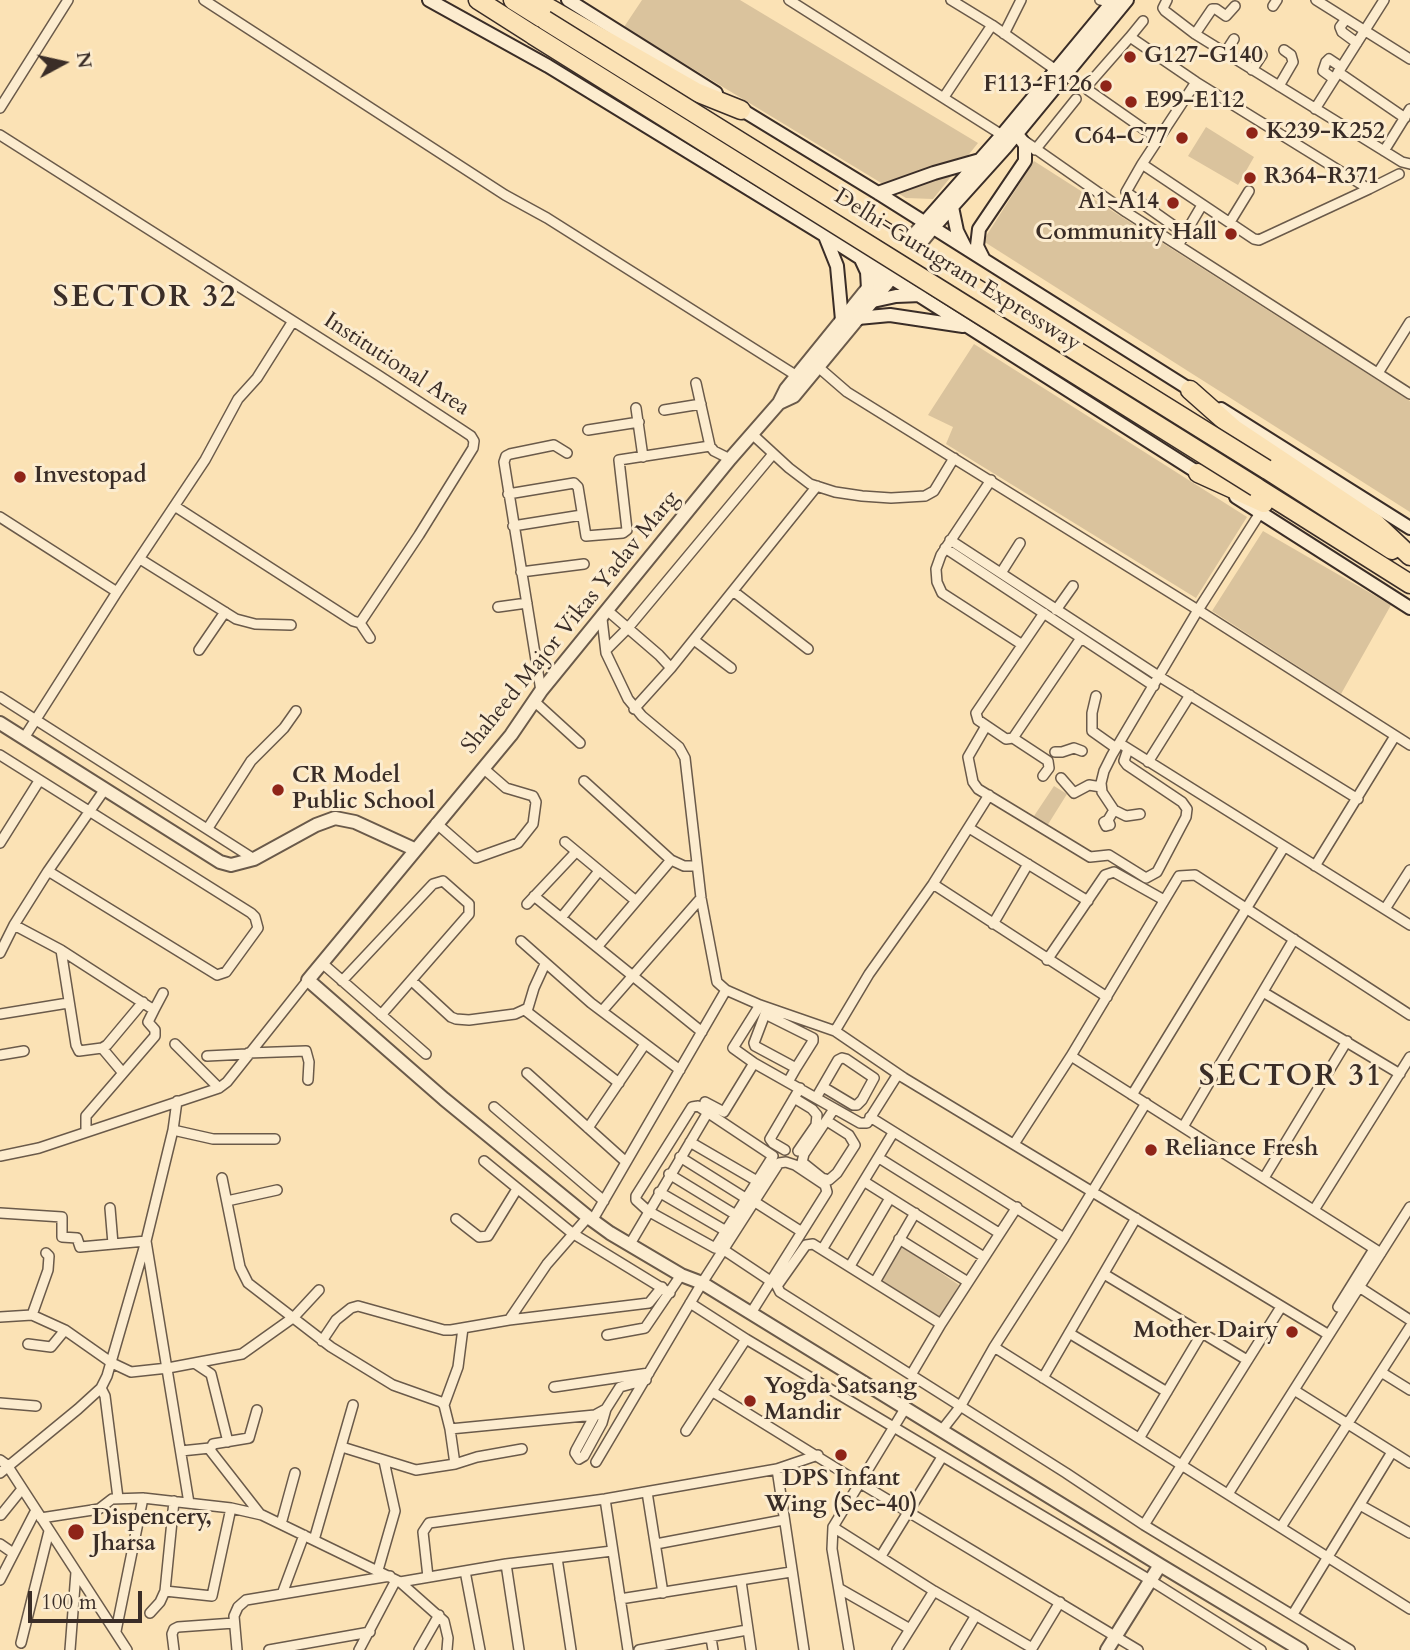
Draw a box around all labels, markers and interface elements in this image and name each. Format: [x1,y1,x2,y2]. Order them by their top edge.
north arrow [28,28,98,98]
place label: G127-G140 [1144,43,1263,71]
marker: G127-G140 [1122,49,1138,65]
text: N [70,50,98,70]
place label: F113-F126 [983,72,1092,100]
marker: F113-F126 [1098,78,1114,94]
place label: E99-E112 [1145,88,1244,116]
marker: E99-E112 [1123,94,1139,110]
place label: K239-K252 [1266,119,1385,147]
place label: C64-C77 [1074,124,1168,152]
marker: K239-K252 [1244,125,1260,141]
marker: C64-C77 [1174,130,1190,146]
place label: R364-R371 [1264,164,1380,192]
marker: R364-R371 [1242,170,1258,186]
street label: Delhi-Gurugram Expressway [829,184,1085,358]
place label: A1-A14 [1078,189,1159,217]
marker: A1-A14 [1165,195,1181,211]
place label: Community Hall [1035,220,1217,248]
marker: Community Hall [1223,226,1239,242]
district label: SECTOR 32 [54,281,236,317]
street label: Institutional Area [318,308,474,422]
place label: Investopad [34,463,147,491]
marker: Investopad [12,469,28,485]
street label: Shaheed Major Vikas Yadav Marg [456,486,686,760]
place label: CR Model Public School [292,763,435,817]
marker: CR Model Public School [270,782,286,798]
district label: SECTOR 31 [1200,1060,1382,1096]
place label: Reliance Fresh [1165,1136,1318,1164]
marker: Reliance Fresh [1143,1142,1159,1158]
place label: Mother Dairy [1133,1318,1278,1346]
marker: Mother Dairy [1284,1324,1300,1340]
place label: Yogda Satsang Mandir [764,1374,917,1428]
marker: Yogda Satsang Mandir [742,1393,758,1409]
marker: DPS Infant Wing (Sec-40) [833,1447,849,1463]
place label: DPS Infant Wing (Sec-40) [765,1466,917,1520]
place label: Dispencery, Jharsa [92,1505,212,1559]
marker: Dispencery, Jharsa [66,1522,86,1542]
scale bar [32,1576,145,1620]
text: 100 m [41,1588,97,1617]

